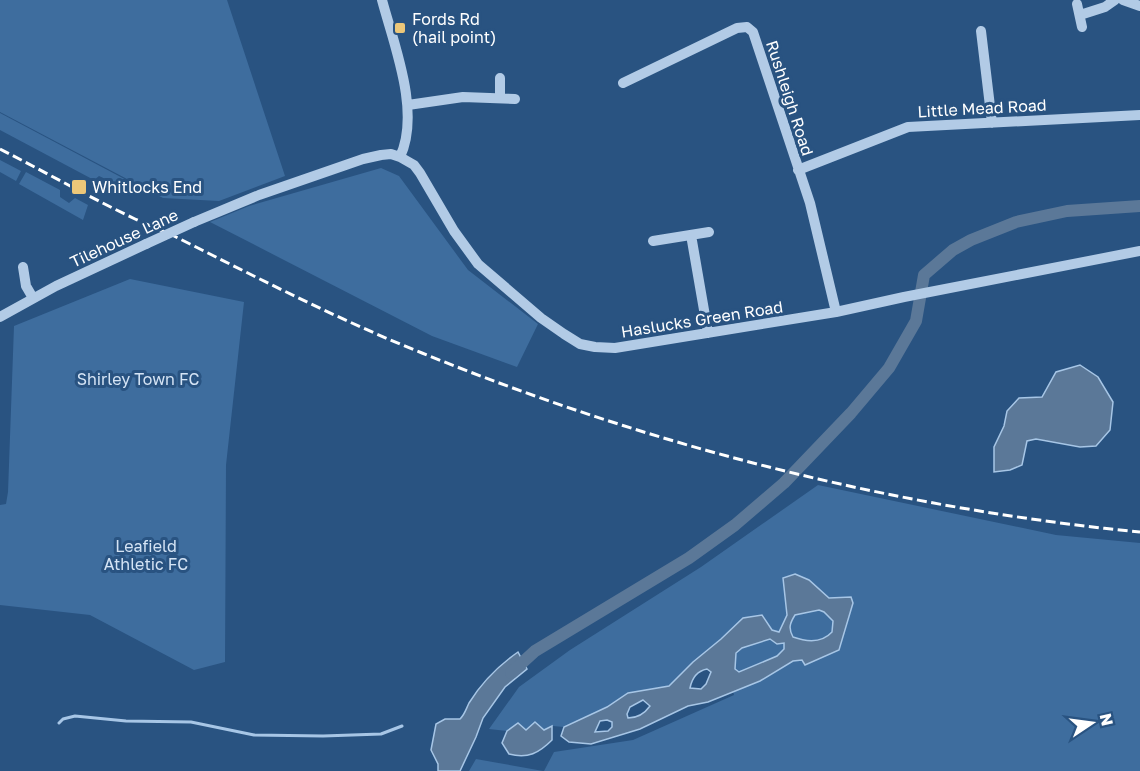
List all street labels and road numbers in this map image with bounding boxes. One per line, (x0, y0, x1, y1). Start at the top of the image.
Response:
street label: Rushleigh Road (762, 38, 818, 158)
street label: Little Mead Road (917, 95, 1047, 121)
street label: Tilehouse Lane (67, 204, 181, 272)
street label: Haslucks Green Road (620, 296, 784, 342)

